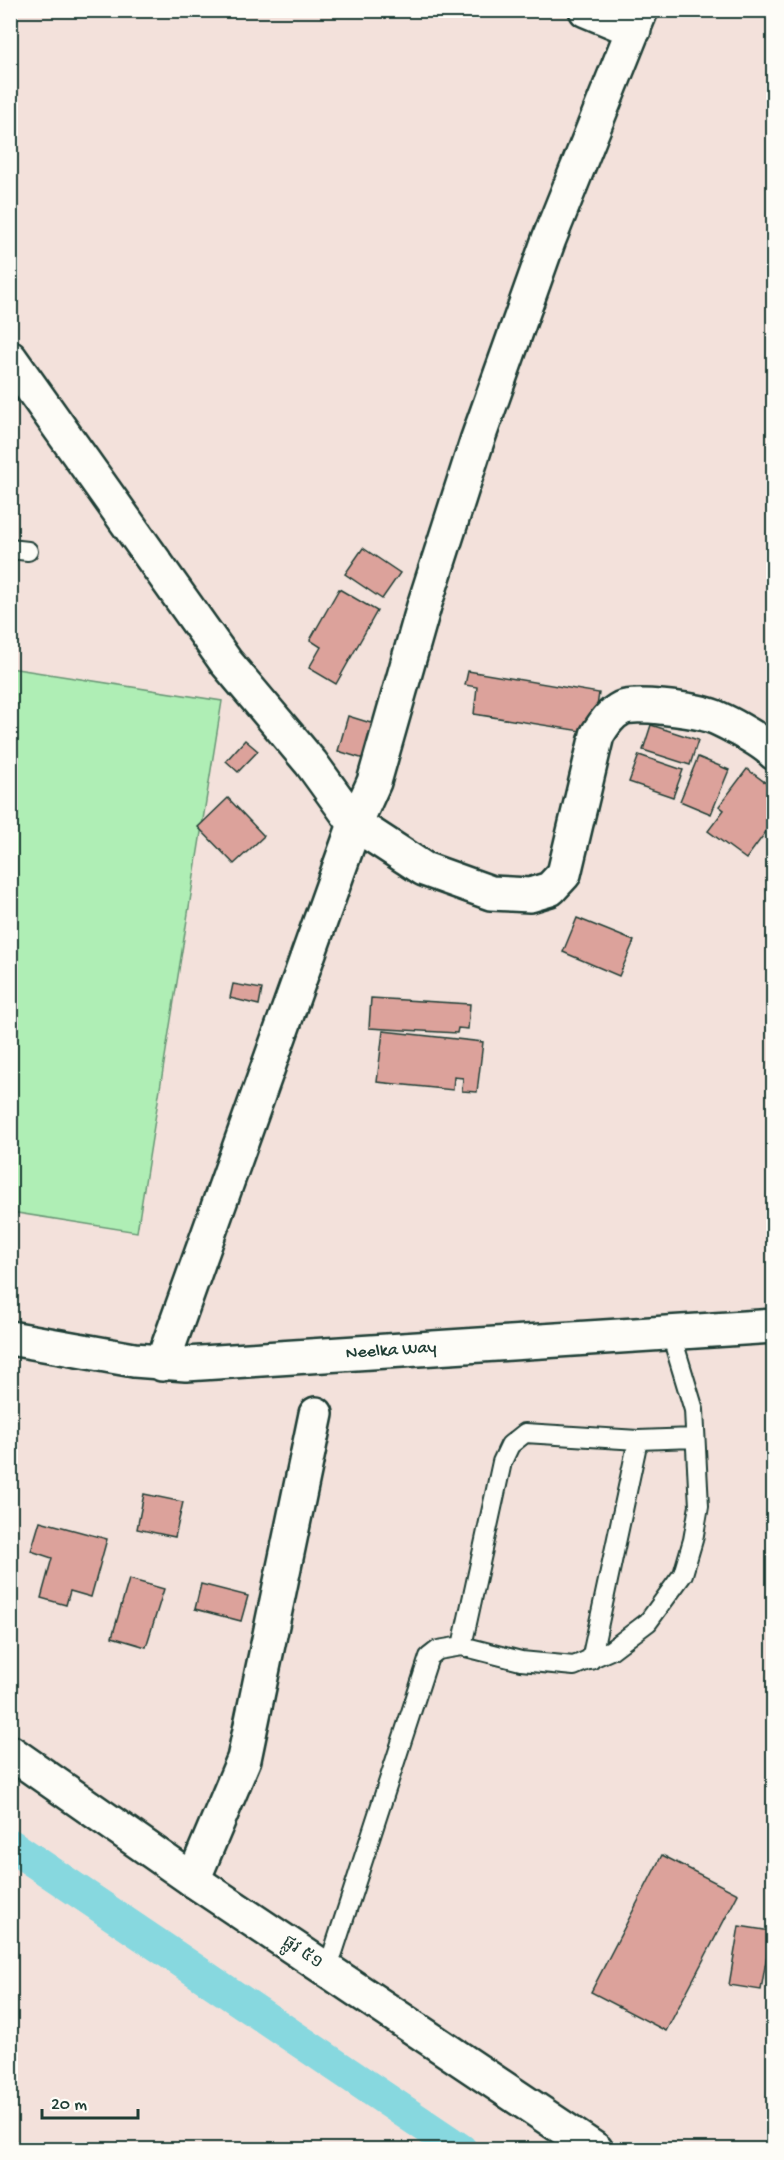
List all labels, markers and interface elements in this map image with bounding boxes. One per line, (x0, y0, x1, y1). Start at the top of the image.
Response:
street label: Neelka Way (345, 1337, 437, 1365)
street label: ផ្លូវ ៥១ (276, 1932, 326, 1977)
scale bar (42, 2082, 138, 2120)
text: 20 m (51, 2095, 87, 2116)

